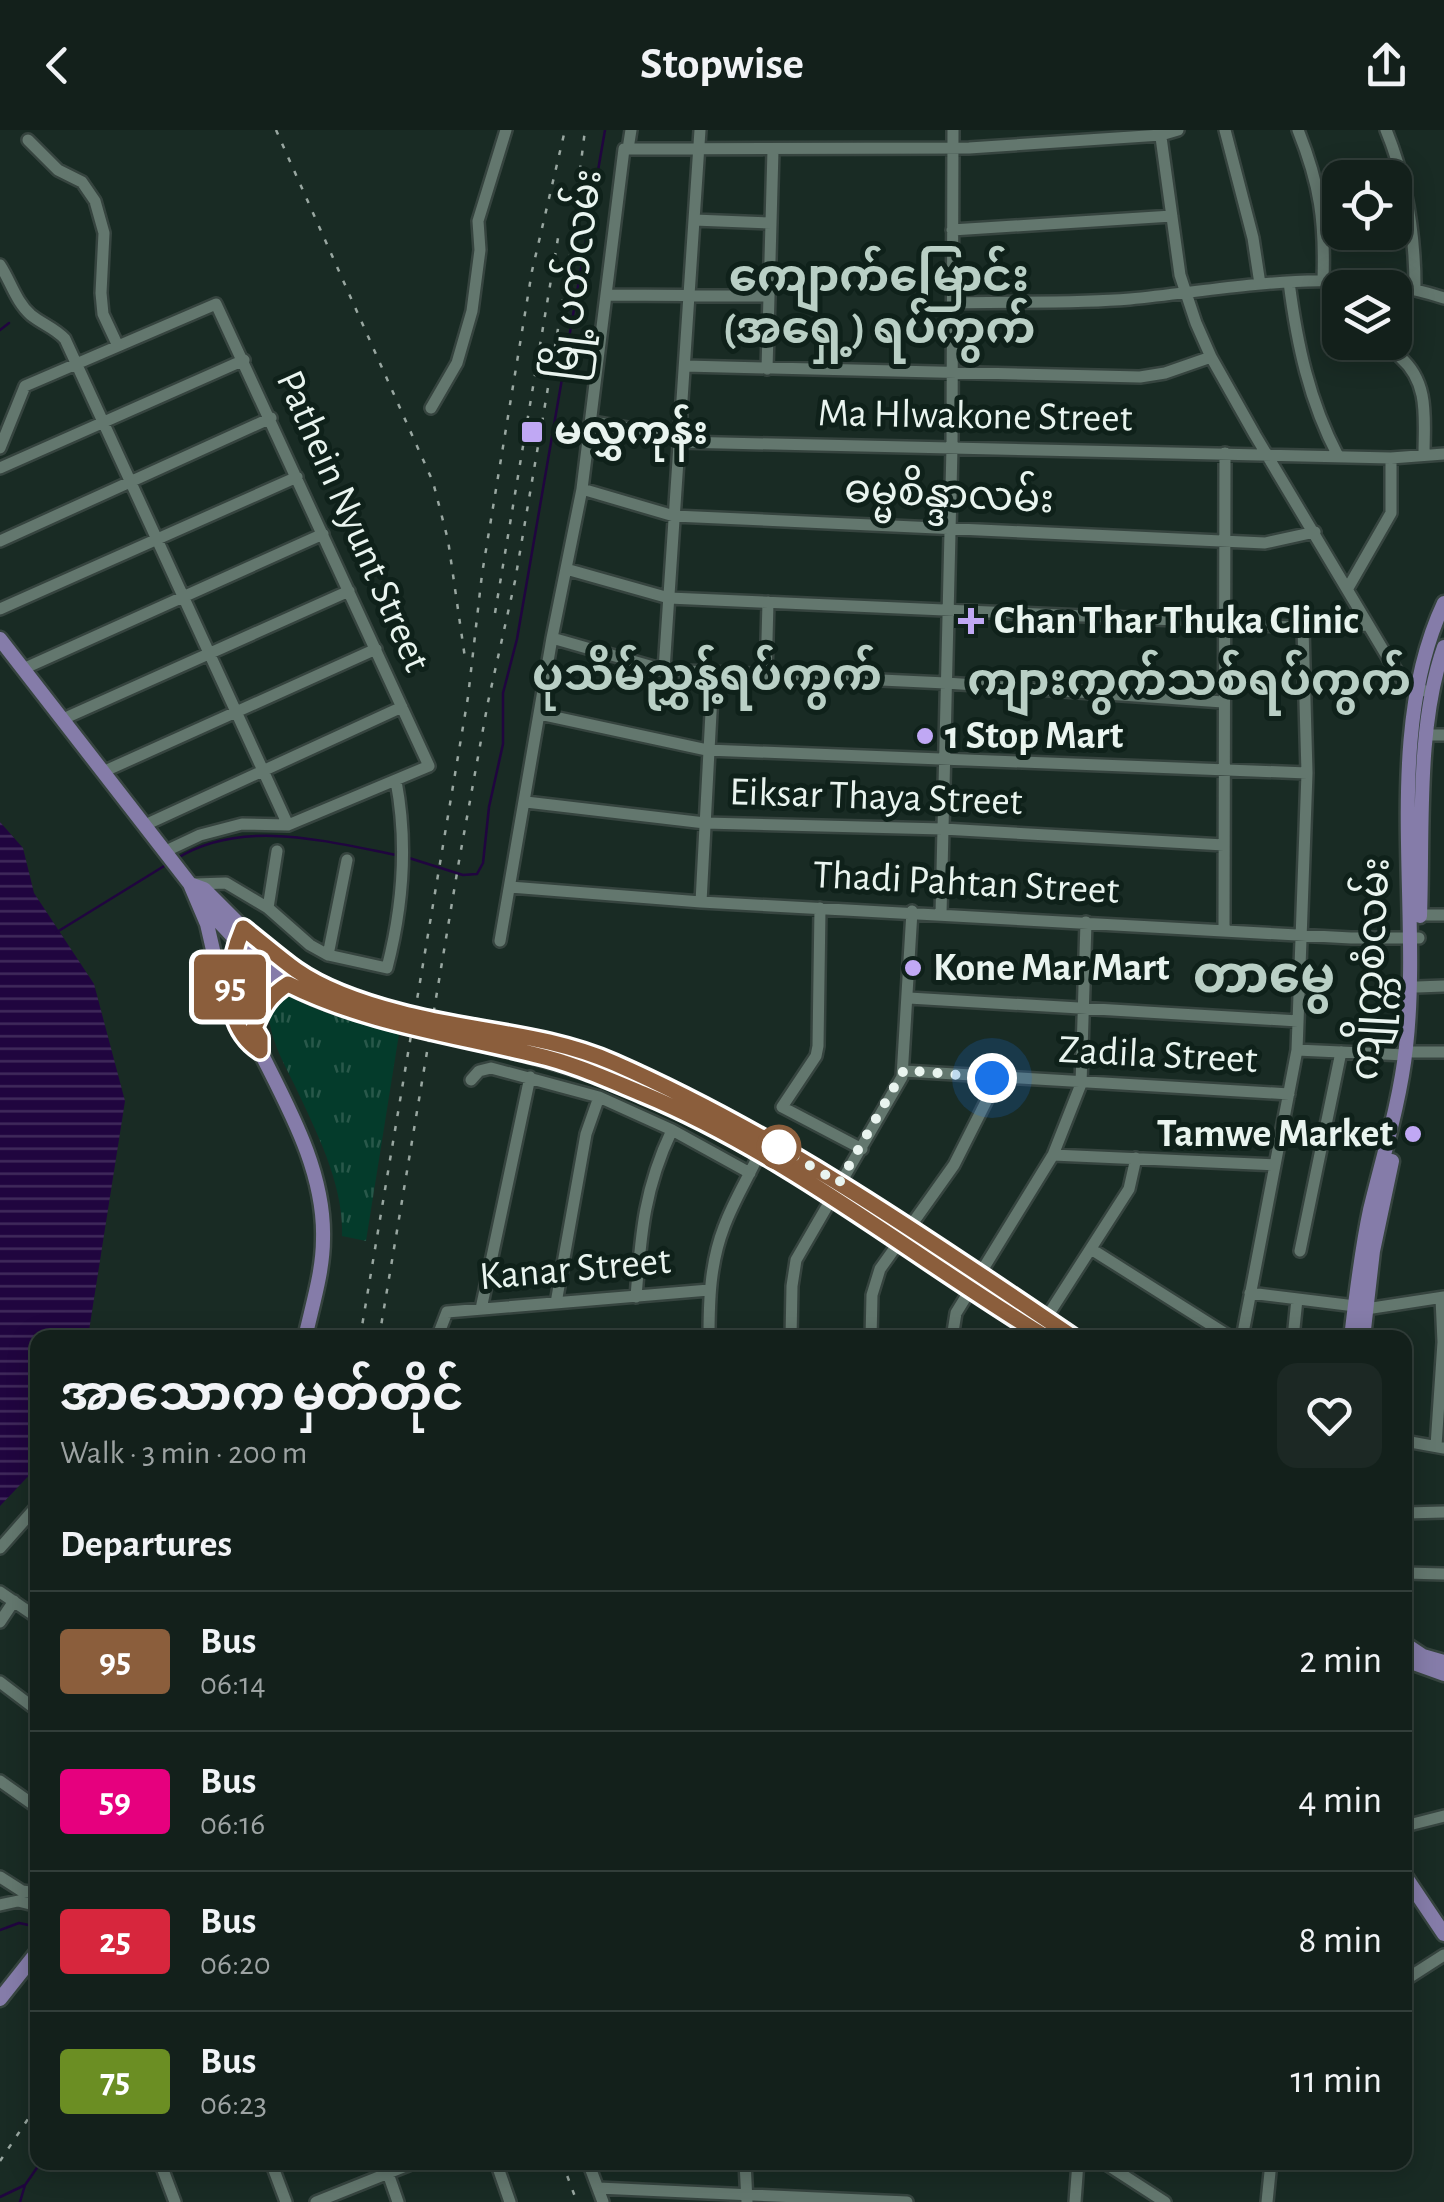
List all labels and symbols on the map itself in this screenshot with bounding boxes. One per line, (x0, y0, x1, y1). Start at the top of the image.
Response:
street label: မြို့ပတ်လမ်း (534, 166, 620, 384)
district label: ကျောက်မြောင်း (အရှေ့) ရပ်ကွက် (722, 245, 1036, 364)
street label: Pathein Nyunt Street (269, 365, 437, 678)
street label: Ma Hlwakone Street (817, 393, 1133, 439)
place label: မလွှကုန်း (554, 404, 708, 462)
marker: မလွှကုန်း (519, 419, 545, 445)
street label: ဓမ္မစိန္ဒာလမ်း (842, 461, 1056, 532)
place label: Chan Thar Thuka Clinic (994, 601, 1359, 641)
marker: Chan Thar Thuka Clinic (958, 608, 984, 634)
district label: ပုသိမ်ညွှန့်ရပ်ကွက် (532, 644, 882, 711)
district label: ကျားကွက်သစ်ရပ်ကွက် (967, 649, 1411, 717)
place label: 1 Stop Mart (945, 716, 1124, 756)
marker: 1 Stop Mart (914, 725, 936, 747)
street label: Eiksar Thaya Street (729, 772, 1023, 822)
street label: Thadi Pahtan Street (812, 855, 1120, 911)
street label: ကျိုက္ကစံလမ်း (1336, 856, 1408, 1082)
place label: Kone Mar Mart (933, 948, 1170, 988)
district label: တာမွေ (1193, 952, 1335, 1014)
line badge: 95 (185, 954, 275, 1020)
marker: Kone Mar Mart (902, 957, 924, 979)
street label: Zadila Street (1058, 1030, 1259, 1080)
your location (967, 1053, 1017, 1103)
place label: Tamwe Market (1157, 1114, 1393, 1154)
marker: Tamwe Market (1402, 1123, 1424, 1145)
unlabelled marker (758, 1126, 800, 1168)
street label: Kanar Street (478, 1241, 673, 1297)

